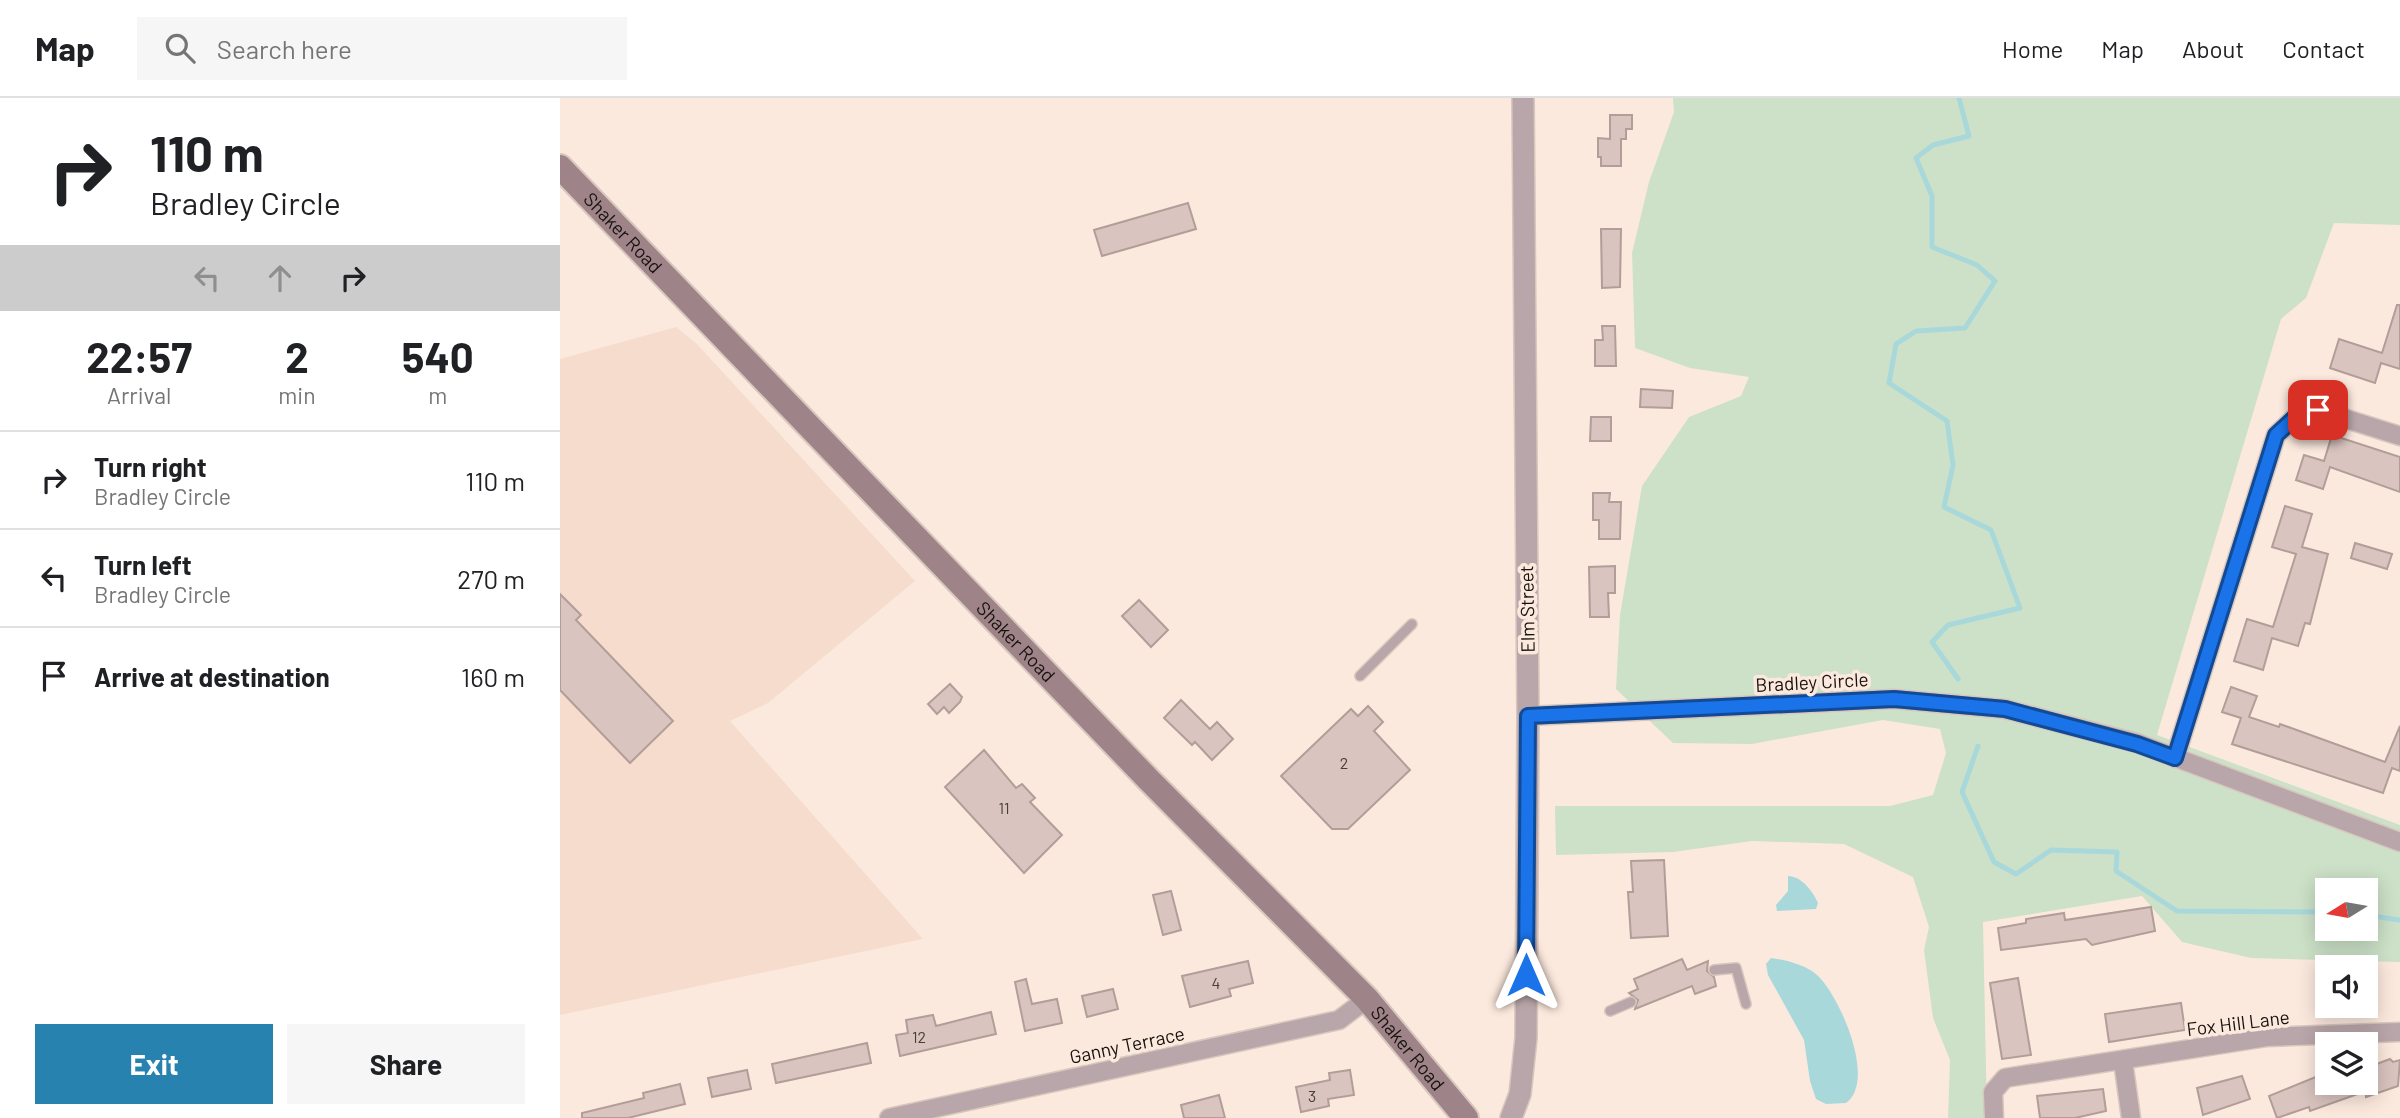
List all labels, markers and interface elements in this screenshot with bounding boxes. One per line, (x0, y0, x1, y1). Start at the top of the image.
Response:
search box (137, 17, 627, 80)
text: Map (35, 28, 95, 68)
icon: search (161, 29, 199, 67)
text: Search here (217, 33, 352, 64)
text: Home (2002, 34, 2063, 63)
text: Map (2101, 34, 2144, 63)
text: About (2182, 34, 2244, 63)
text: Contact (2282, 34, 2365, 63)
text: 110 m (150, 123, 264, 182)
icon: right (35, 126, 126, 217)
text: Bradley Circle (150, 183, 341, 221)
street label: Shaker Road (579, 187, 667, 277)
icon: left (188, 259, 226, 297)
icon: ahead (261, 259, 299, 297)
icon: right (334, 259, 372, 297)
text: 22:57 (86, 331, 192, 381)
text: 2 (285, 331, 309, 381)
text: 540 (402, 331, 474, 381)
pin (2288, 380, 2348, 440)
text: Arrival (107, 381, 171, 409)
text: min (278, 381, 316, 409)
text: m (428, 381, 447, 409)
icon: arrive (2299, 391, 2337, 429)
text: Turn right (94, 451, 207, 482)
icon: right (35, 461, 73, 499)
text: 110 m (465, 465, 525, 496)
text: Bradley Circle (94, 482, 231, 510)
text: Turn left (94, 549, 192, 580)
icon: left (35, 559, 73, 597)
text: 270 m (457, 563, 525, 594)
street label: Elm Street (1514, 565, 1539, 653)
text: Bradley Circle (94, 580, 231, 608)
street label: Shaker Road (972, 596, 1060, 686)
icon: arrive (35, 657, 73, 695)
text: Arrive at destination (94, 661, 330, 692)
text: 160 m (461, 661, 525, 692)
street label: Bradley Circle (1755, 667, 1869, 696)
house number: 2 (1340, 753, 1348, 772)
house number: 11 (998, 798, 1010, 817)
north arrow (2315, 878, 2378, 942)
map controls (2315, 878, 2378, 1095)
position arrow (1489, 938, 1563, 1012)
button: sound (2315, 955, 2378, 1018)
house number: 4 (1212, 973, 1220, 992)
street label: Shaker Road (1366, 1001, 1450, 1095)
street label: Fox Hill Lane (2185, 1005, 2291, 1040)
street label: Ganny Terrace (1067, 1021, 1187, 1068)
button: Exit (35, 1024, 273, 1104)
button: Share (287, 1024, 525, 1104)
house number: 12 (912, 1027, 926, 1046)
button: layers (2315, 1032, 2378, 1095)
house number: 3 (1308, 1086, 1316, 1105)

